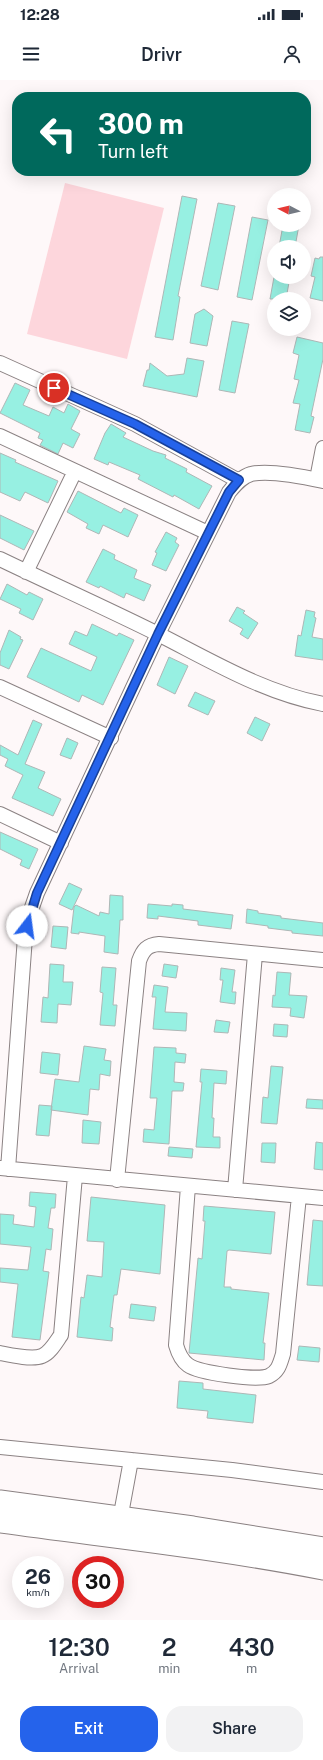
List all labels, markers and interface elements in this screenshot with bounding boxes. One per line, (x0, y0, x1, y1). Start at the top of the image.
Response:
text: 12:28 (20, 6, 60, 23)
icon: menu (20, 43, 42, 65)
icon: person (281, 43, 303, 65)
text: Drivr (141, 44, 182, 65)
text: 300 m (98, 107, 184, 140)
icon: left (32, 108, 84, 160)
text: Turn left (98, 141, 168, 162)
north arrow (267, 188, 311, 232)
map controls (267, 188, 311, 336)
button: sound (267, 240, 311, 284)
button: layers (267, 292, 311, 336)
pin (37, 371, 71, 405)
icon: arrive (43, 377, 65, 399)
position arrow (6, 905, 48, 947)
speed limit sign: 30 (72, 1556, 124, 1608)
text: 26 (25, 1565, 51, 1589)
text: km/h (26, 1586, 50, 1598)
text: 12:30 (48, 1633, 110, 1661)
text: 2 (162, 1633, 177, 1661)
text: 430 (229, 1633, 275, 1661)
text: Arrival (59, 1661, 99, 1676)
text: min (158, 1661, 180, 1676)
text: m (246, 1661, 257, 1676)
button: Exit (20, 1706, 158, 1752)
button: Share (166, 1706, 303, 1752)

